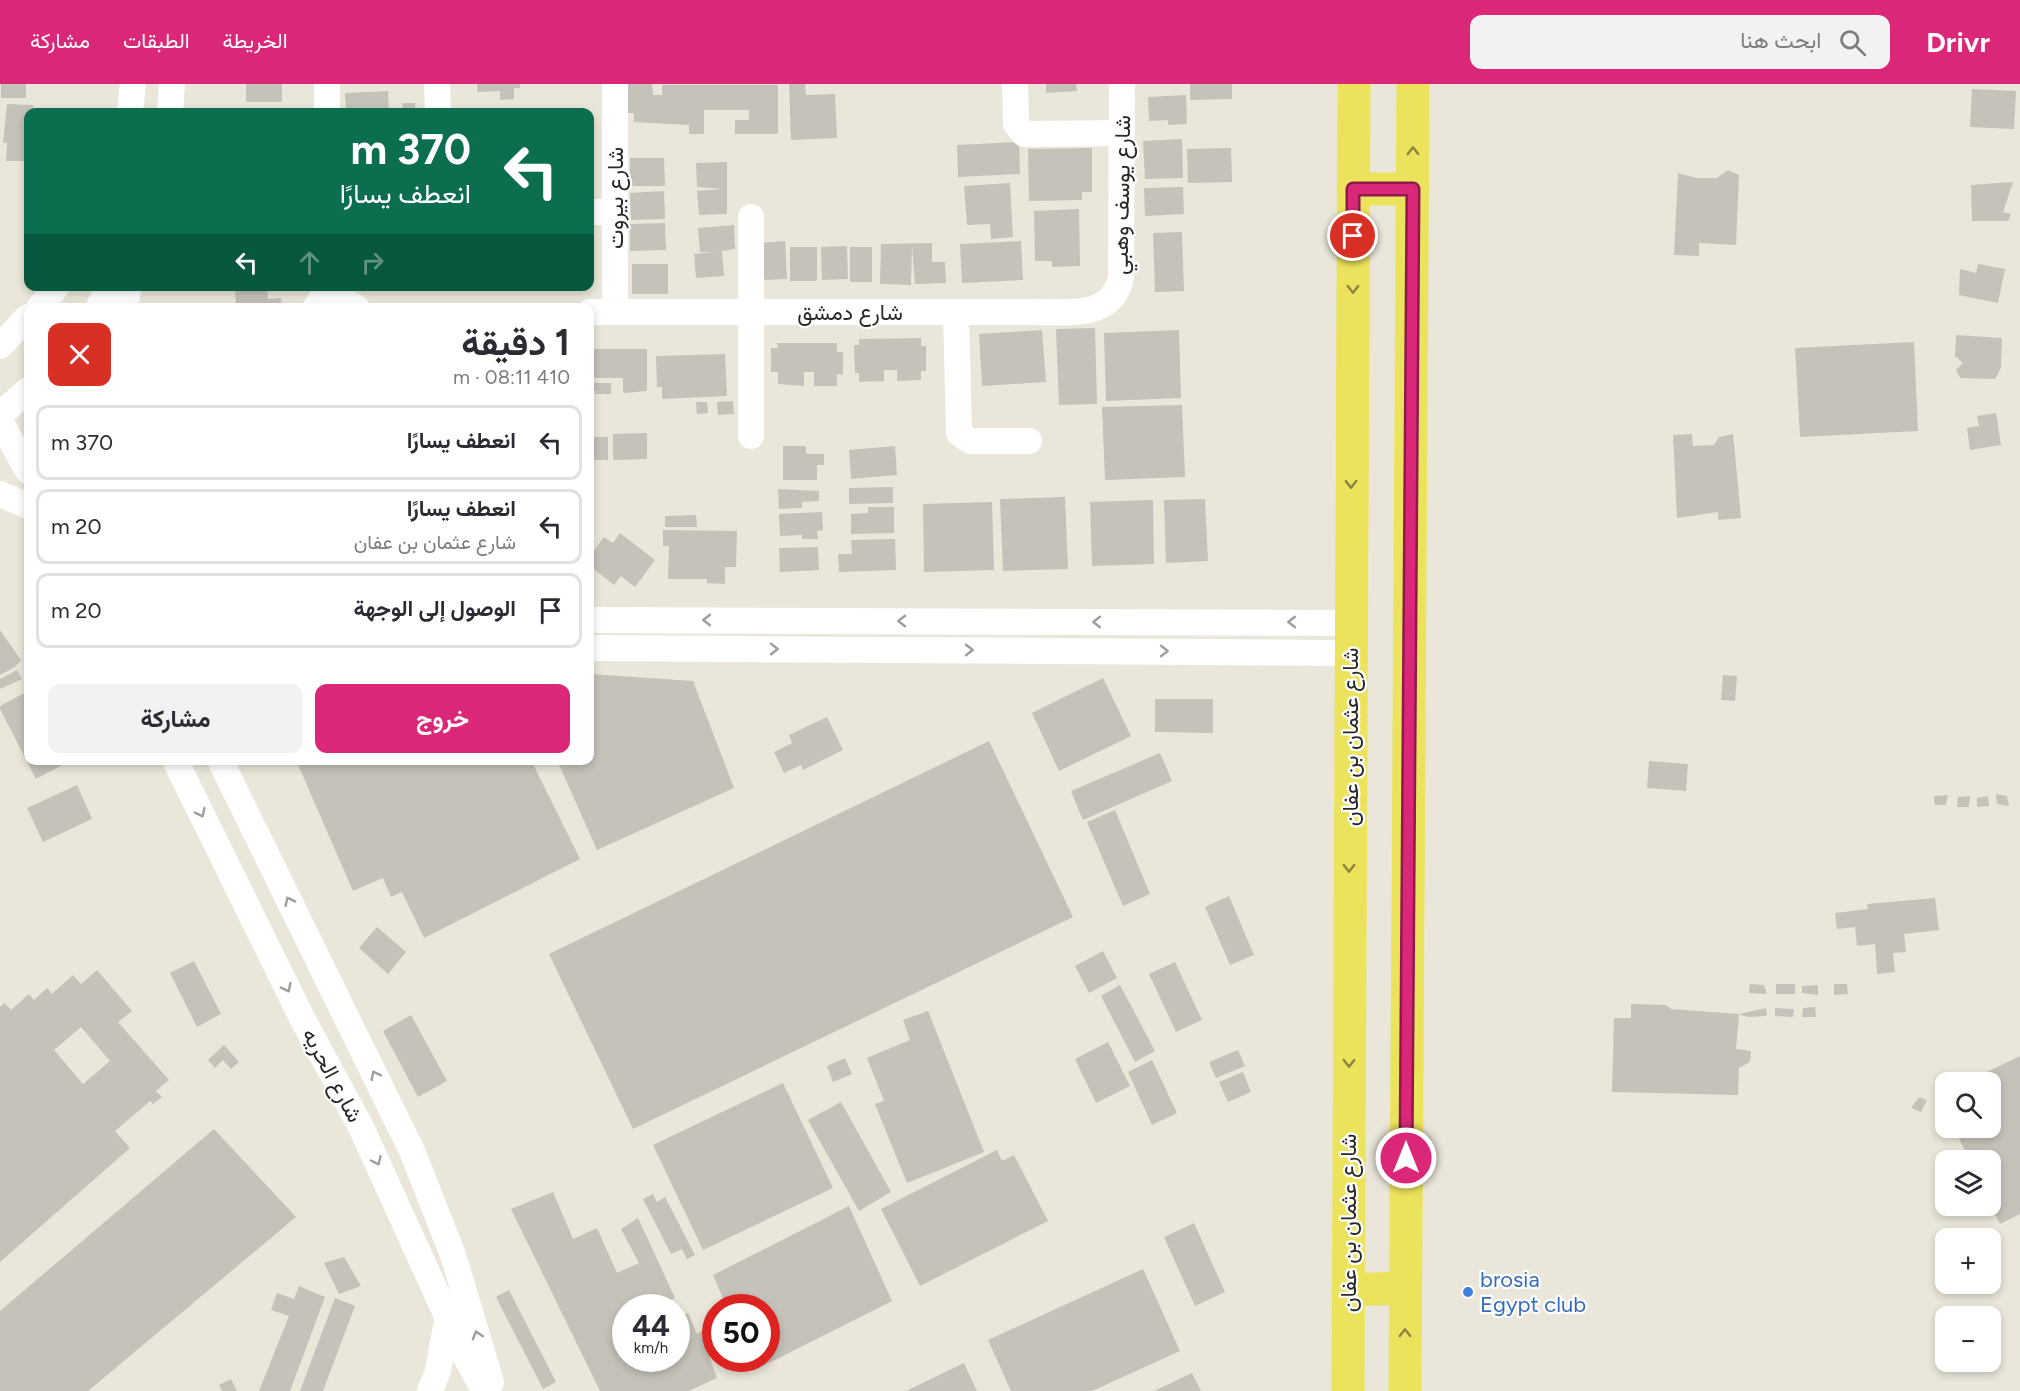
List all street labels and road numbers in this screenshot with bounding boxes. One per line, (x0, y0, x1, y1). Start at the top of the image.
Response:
street label: شارع يوسف وهبي (1107, 115, 1141, 275)
street label: شارع بيروت (602, 147, 630, 249)
street label: شارع دمشق (797, 299, 903, 327)
street label: شارع عثمان بن عفان (1337, 648, 1365, 826)
street label: شارع الحريه (296, 1023, 369, 1127)
street label: شارع عثمان بن عفان (1335, 1134, 1363, 1312)

